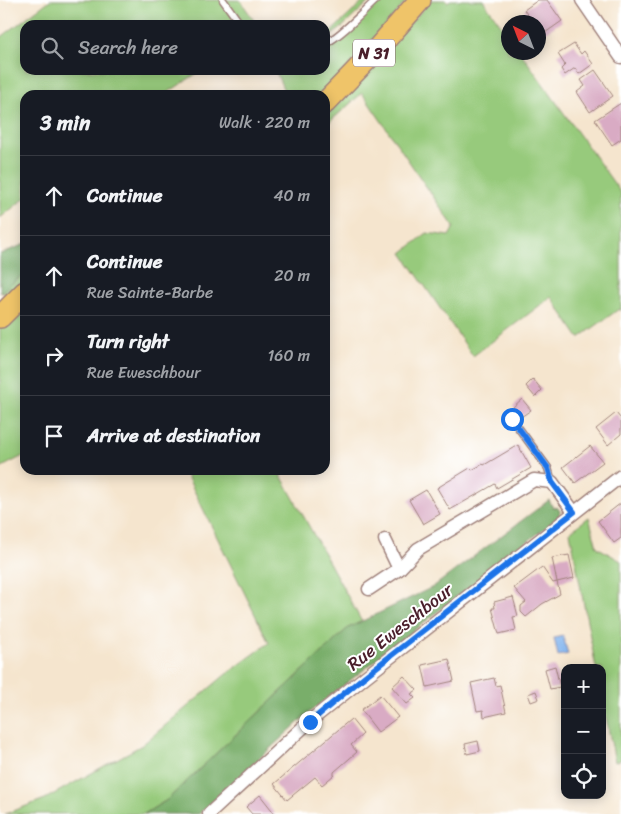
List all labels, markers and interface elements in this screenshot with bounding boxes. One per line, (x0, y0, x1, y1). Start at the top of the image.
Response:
north arrow (501, 15, 546, 60)
search box (20, 20, 330, 75)
text: Search here (78, 31, 178, 64)
icon: search (38, 34, 66, 62)
road number: N 31 (353, 40, 395, 66)
text: 3 min (40, 104, 90, 142)
text: Walk · 220 m (219, 108, 310, 137)
text: Continue (87, 179, 163, 212)
text: 40 m (273, 181, 310, 210)
icon: ahead (40, 182, 68, 210)
text: Continue (87, 245, 163, 278)
text: 20 m (274, 261, 310, 290)
icon: ahead (40, 262, 68, 290)
text: Rue Sainte-Barbe (87, 278, 213, 307)
text: Turn right (87, 325, 169, 358)
text: 160 m (267, 341, 310, 370)
icon: right (40, 342, 68, 370)
text: Rue Eweschbour (87, 358, 201, 387)
route start (501, 408, 524, 431)
text: Arrive at destination (87, 419, 260, 452)
icon: arrive (40, 422, 68, 450)
street label: Rue Eweschbour (340, 574, 462, 679)
map controls (561, 664, 606, 799)
button: + (561, 664, 606, 709)
button: − (561, 709, 606, 754)
route end (299, 711, 322, 734)
button: locate (561, 754, 606, 799)

